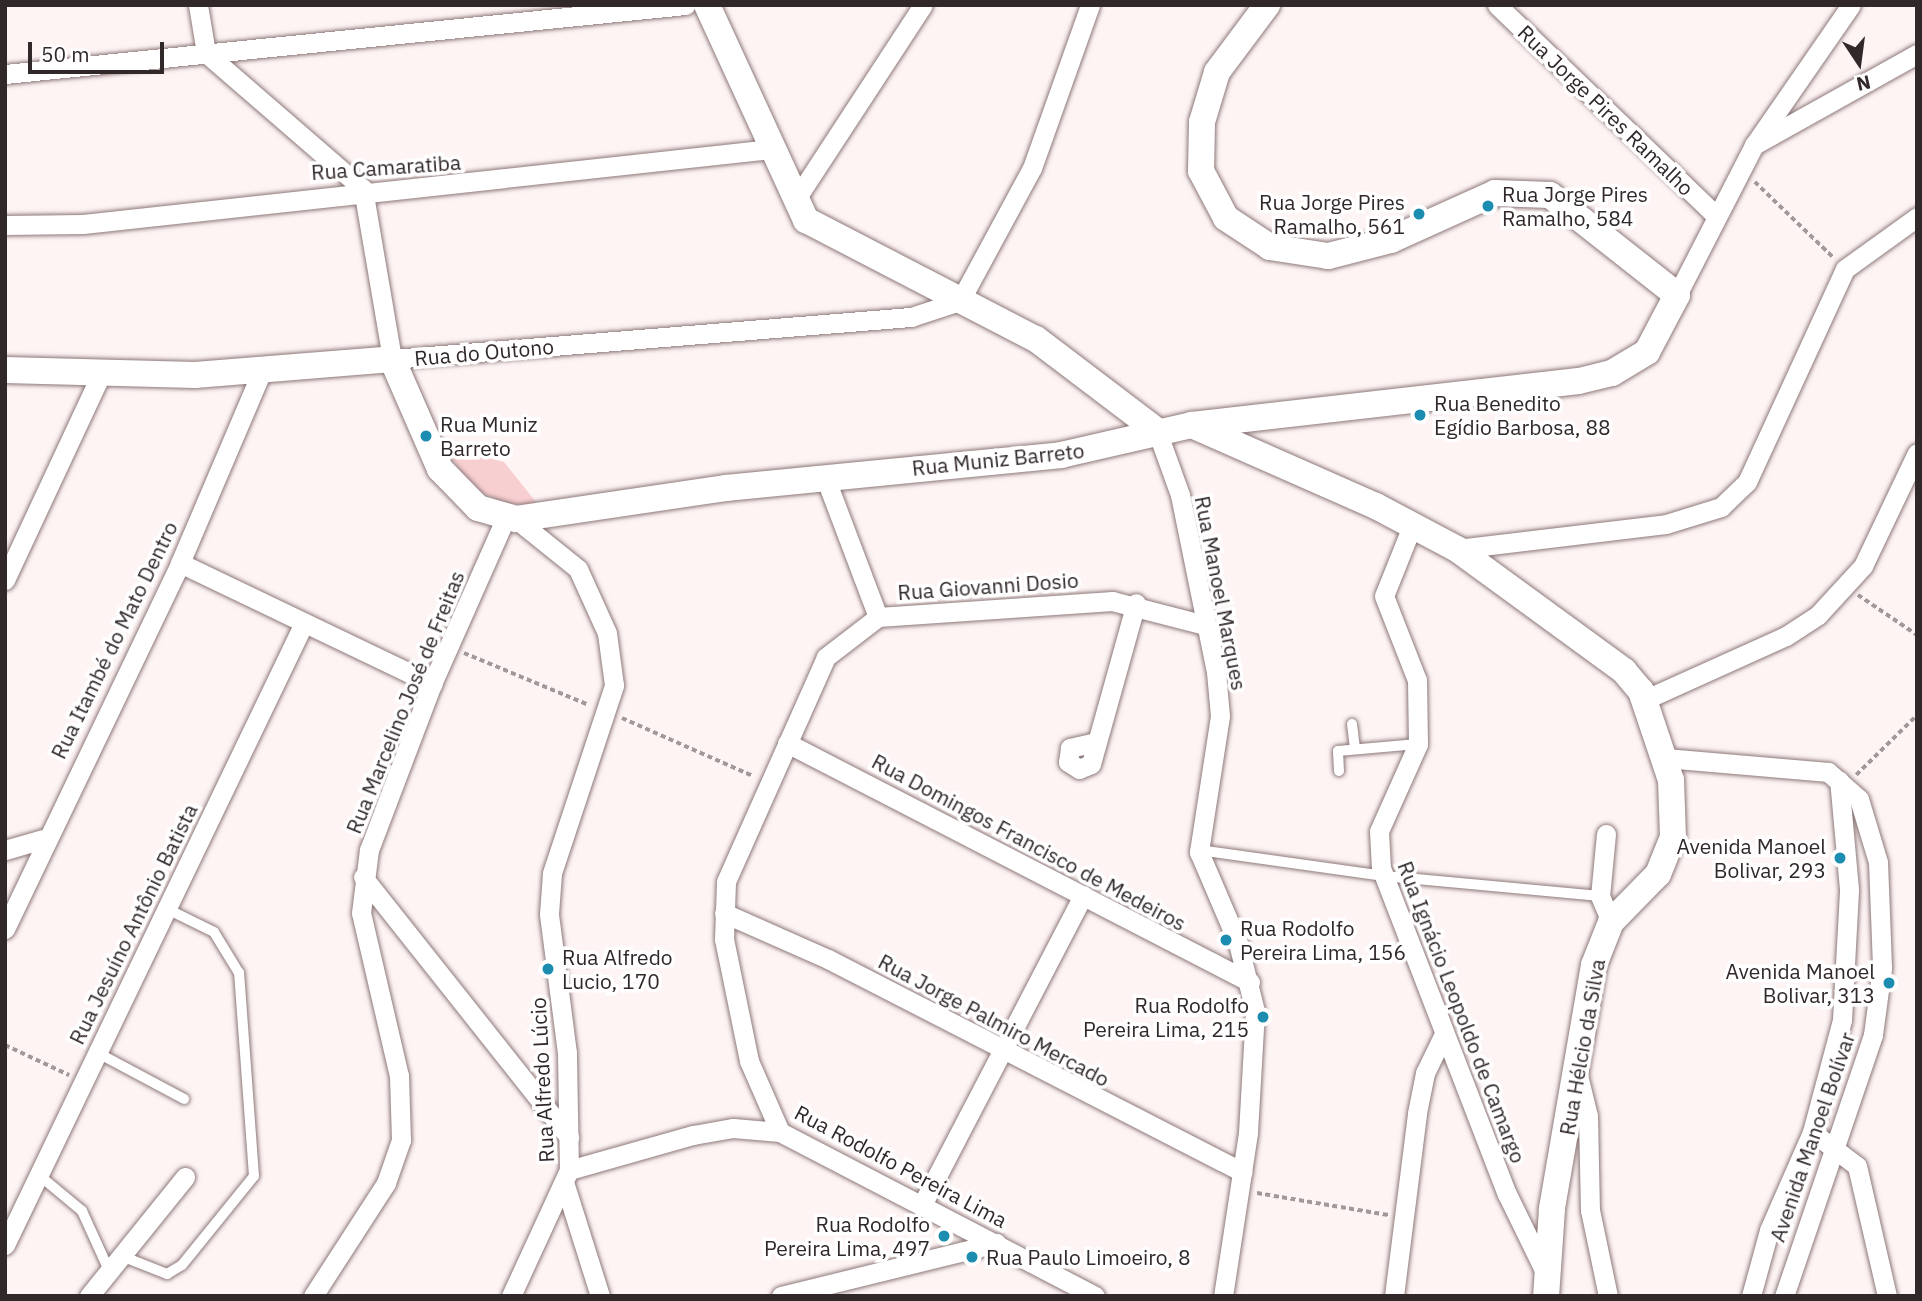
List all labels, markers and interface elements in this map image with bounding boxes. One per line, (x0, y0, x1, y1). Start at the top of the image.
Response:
street label: Rua Jorge Pires Ramalho (1513, 20, 1699, 200)
scale bar (32, 28, 168, 72)
north arrow (1824, 28, 1894, 98)
text: 50 m (41, 40, 90, 68)
text: N (1854, 70, 1873, 97)
street label: Rua Camaratiba (310, 149, 462, 185)
place label: Rua Jorge Pires Ramalho, 584 (1502, 181, 1648, 231)
place label: Rua Jorge Pires Ramalho, 561 (1259, 189, 1405, 239)
marker: Rua Jorge Pires Ramalho, 584 (1480, 198, 1496, 214)
marker: Rua Jorge Pires Ramalho, 561 (1411, 206, 1427, 222)
street label: Rua do Outono (413, 333, 555, 371)
place label: Rua Benedito Egídio Barbosa, 88 (1434, 390, 1611, 440)
marker: Rua Benedito Egídio Barbosa, 88 (1412, 407, 1428, 423)
place label: Rua Muniz Barreto (440, 411, 537, 461)
marker: Rua Muniz Barreto (418, 428, 434, 444)
street label: Rua Muniz Barreto (911, 437, 1085, 481)
street label: Rua Manoel Marques (1190, 494, 1252, 692)
street label: Rua Itambé do Mato Dentro (45, 517, 183, 763)
street label: Rua Marcelino José de Freitas (341, 567, 469, 837)
street label: Rua Giovanni Dosio (897, 567, 1079, 605)
street label: Rua Domingos Francisco de Medeiros (868, 748, 1190, 936)
street label: Rua Jesuíno Antônio Batista (64, 800, 202, 1048)
place label: Avenida Manoel Bolivar, 293 (1677, 833, 1826, 883)
marker: Avenida Manoel Bolivar, 293 (1832, 850, 1848, 866)
street label: Rua Ignácio Leopoldo de Camargo (1393, 858, 1531, 1166)
place label: Rua Rodolfo Pereira Lima, 156 (1240, 915, 1406, 965)
marker: Rua Rodolfo Pereira Lima, 156 (1218, 932, 1234, 948)
place label: Rua Alfredo Lucio, 170 (562, 944, 673, 994)
street label: Rua Jorge Palmiro Mercado (874, 948, 1114, 1092)
street label: Rua Hélcio da Silva (1554, 957, 1610, 1137)
place label: Avenida Manoel Bolivar, 313 (1726, 958, 1875, 1008)
marker: Rua Alfredo Lucio, 170 (540, 961, 556, 977)
marker: Avenida Manoel Bolivar, 313 (1881, 975, 1897, 991)
place label: Rua Rodolfo Pereira Lima, 215 (1083, 992, 1249, 1042)
street label: Rua Alfredo Lúcio (525, 997, 559, 1163)
marker: Rua Rodolfo Pereira Lima, 215 (1255, 1009, 1271, 1025)
street label: Avenida Manoel Bolívar (1764, 1029, 1860, 1245)
street label: Rua Rodolfo Pereira Lima (791, 1099, 1011, 1233)
place label: Rua Rodolfo Pereira Lima, 497 (764, 1211, 930, 1261)
marker: Rua Rodolfo Pereira Lima, 497 (936, 1228, 952, 1244)
place label: Rua Paulo Limoeiro, 8 (986, 1244, 1190, 1270)
marker: Rua Paulo Limoeiro, 8 (964, 1249, 980, 1265)

